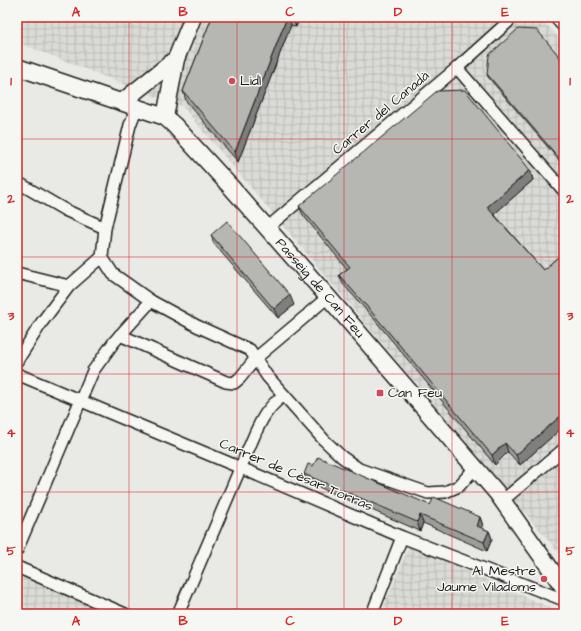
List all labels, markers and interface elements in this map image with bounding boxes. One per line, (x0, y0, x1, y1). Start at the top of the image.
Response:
text: A (72, 3, 81, 21)
text: B (178, 3, 188, 21)
text: C (285, 3, 295, 21)
text: D (394, 3, 403, 21)
text: E (501, 3, 509, 21)
street label: Carrer del Canadà (328, 66, 434, 160)
place label: Lidl (240, 71, 261, 91)
text: 1 (10, 72, 12, 90)
text: 1 (569, 72, 571, 90)
marker: Lidl (227, 76, 237, 86)
text: 2 (6, 190, 15, 208)
text: 2 (565, 190, 574, 208)
street label: Passeig de Can Feu (270, 234, 369, 342)
text: 3 (7, 307, 15, 325)
text: 3 (566, 307, 574, 325)
place label: Can Feu (388, 383, 442, 403)
marker: Can Feu (375, 388, 385, 398)
text: 4 (7, 424, 16, 442)
text: 4 (566, 424, 575, 442)
street label: Carrer de Cèsar Torras (216, 434, 376, 516)
text: 5 (6, 542, 16, 560)
text: 5 (565, 542, 575, 560)
place label: Al Mestre Jaume Viladoms (437, 561, 536, 597)
marker: Al Mestre Jaume Viladoms (539, 574, 549, 584)
text: A (72, 612, 81, 630)
text: B (178, 612, 188, 630)
text: C (285, 612, 295, 630)
text: D (394, 612, 403, 630)
text: E (501, 612, 509, 630)

